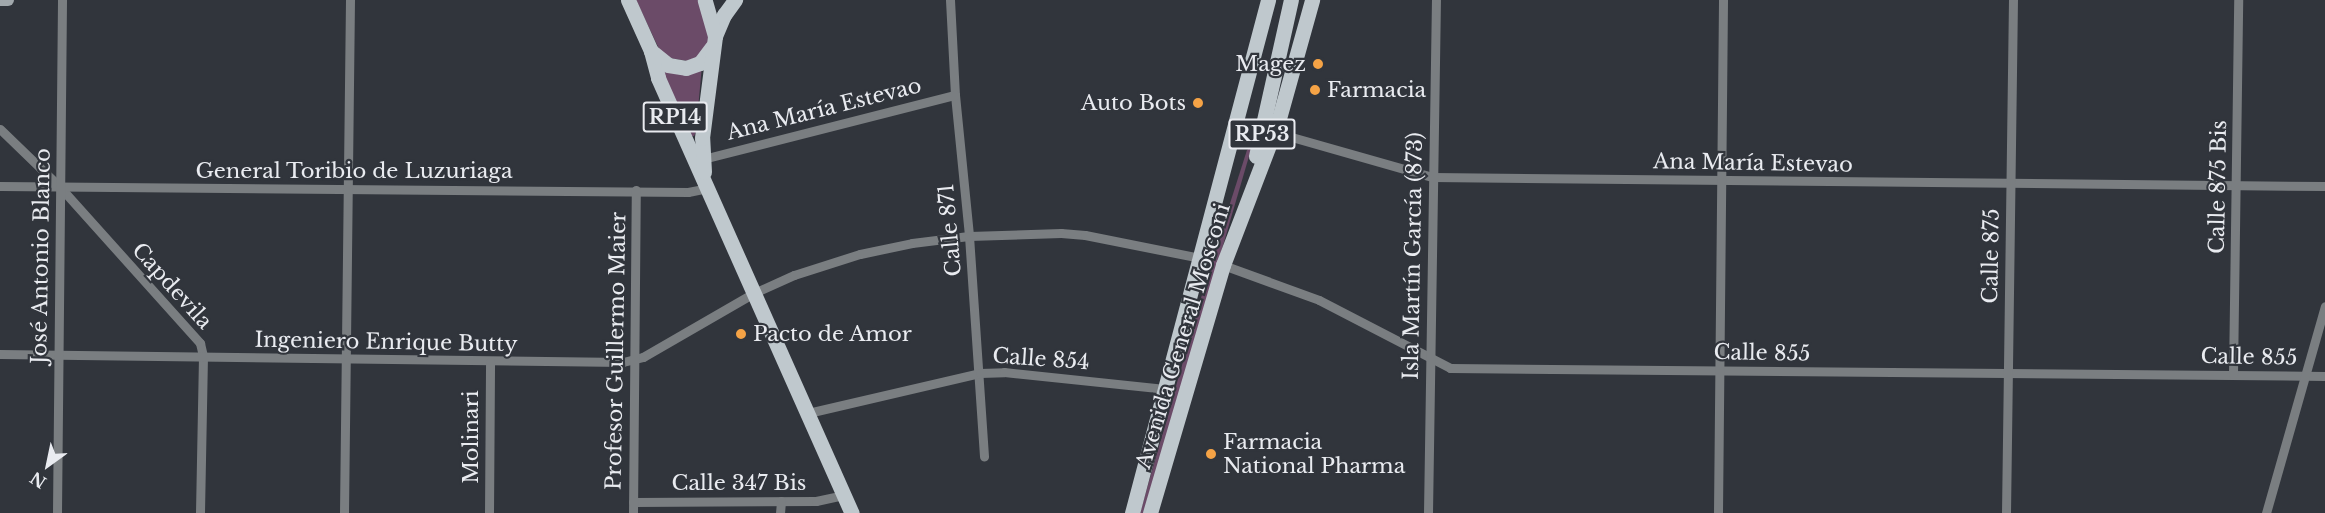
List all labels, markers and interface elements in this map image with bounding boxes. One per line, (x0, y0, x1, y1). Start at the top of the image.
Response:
place label: Magez (1235, 51, 1306, 77)
marker: Magez (1311, 57, 1325, 71)
street label: Ana María Estevao (724, 73, 924, 145)
place label: Farmacia (1327, 77, 1426, 103)
marker: Farmacia (1308, 83, 1322, 97)
place label: Auto Bots (1081, 90, 1186, 116)
marker: Auto Bots (1191, 96, 1205, 110)
road number: RP14 (642, 100, 708, 134)
road number: RP53 (1228, 117, 1296, 151)
street label: Calle 875 Bis (2204, 120, 2232, 254)
street label: Isla Martín García (873) (1398, 132, 1428, 380)
street label: José Antonio Blanco (27, 147, 55, 365)
street label: Ana María Estevao (1653, 149, 1853, 177)
street label: General Toribio de Luzuriaga (195, 158, 513, 184)
street label: Calle 871 (933, 183, 967, 277)
street label: Avenida General Mosconi (1131, 200, 1235, 472)
street label: Calle 875 (1978, 208, 2004, 304)
street label: Profesor Guillermo Maier (601, 211, 631, 491)
street label: Capdevila (127, 238, 217, 334)
place label: Pacto de Amor (753, 321, 912, 347)
street label: Ingeniero Enrique Butty (254, 327, 518, 357)
marker: Pacto de Amor (734, 327, 748, 341)
street label: Calle 855 (1713, 340, 1811, 366)
street label: Calle 854 (992, 343, 1090, 375)
street label: Calle 855 (2200, 344, 2298, 370)
street label: Molinari (458, 390, 484, 484)
place label: Farmacia National Pharma (1223, 429, 1405, 479)
north arrow (18, 435, 78, 495)
marker: Farmacia National Pharma (1204, 447, 1218, 461)
text: N (26, 468, 50, 493)
street label: Calle 347 Bis (672, 470, 806, 496)

